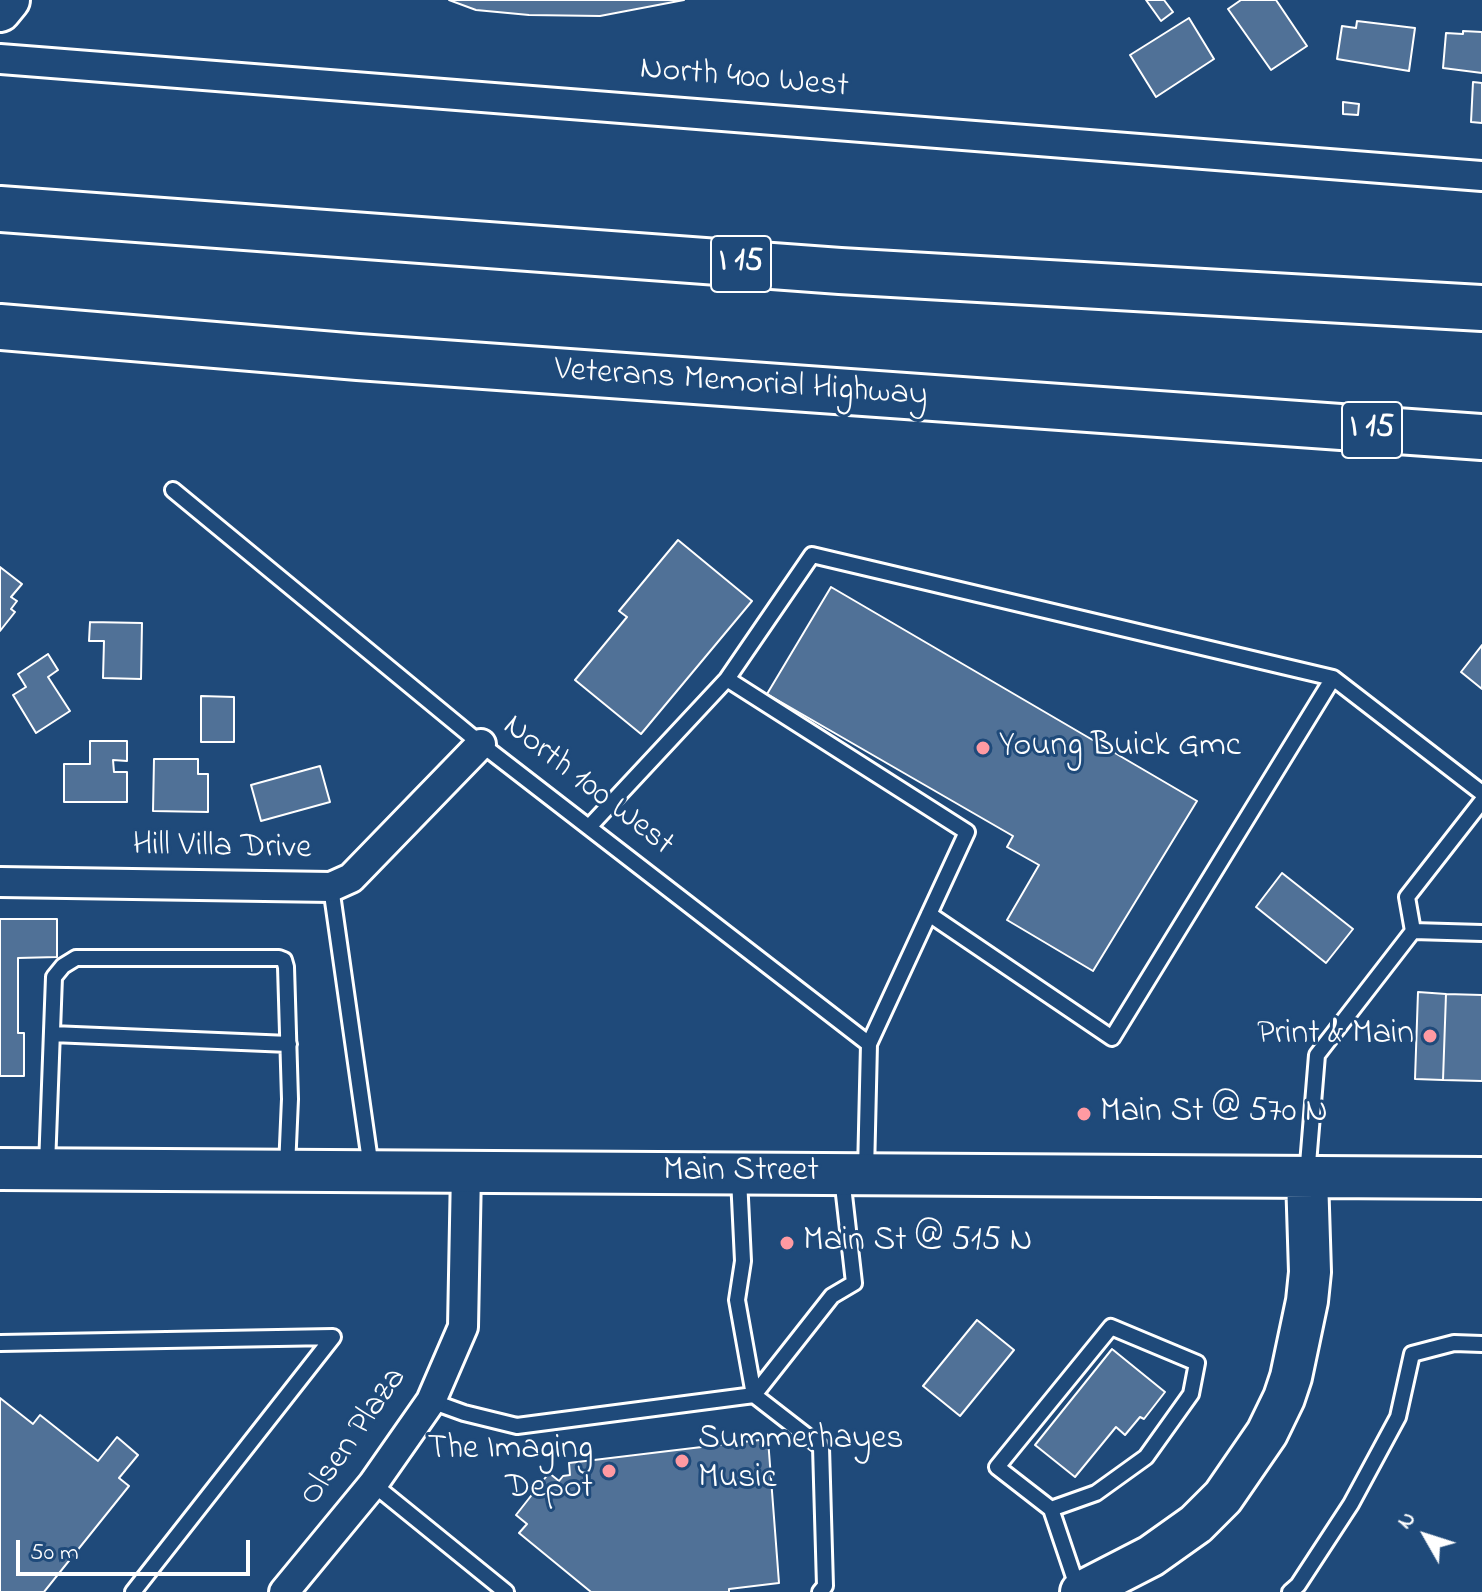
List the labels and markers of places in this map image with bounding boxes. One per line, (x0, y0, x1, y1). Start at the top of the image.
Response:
place label: Young Buick Gmc (999, 728, 1241, 768)
marker: Young Buick Gmc (974, 739, 992, 757)
place label: Print & Main (1257, 1016, 1414, 1056)
marker: Print & Main (1421, 1027, 1439, 1045)
place label: Main St @ 570 N (1100, 1094, 1328, 1134)
marker: Main St @ 570 N (1075, 1105, 1093, 1123)
place label: Main St @ 515 N (803, 1223, 1032, 1263)
marker: Main St @ 515 N (778, 1234, 796, 1252)
place label: Summerhayes Music (698, 1421, 904, 1500)
place label: The Imaging Depot (427, 1431, 593, 1510)
marker: Summerhayes Music (673, 1452, 691, 1470)
marker: The Imaging Depot (600, 1462, 618, 1480)

